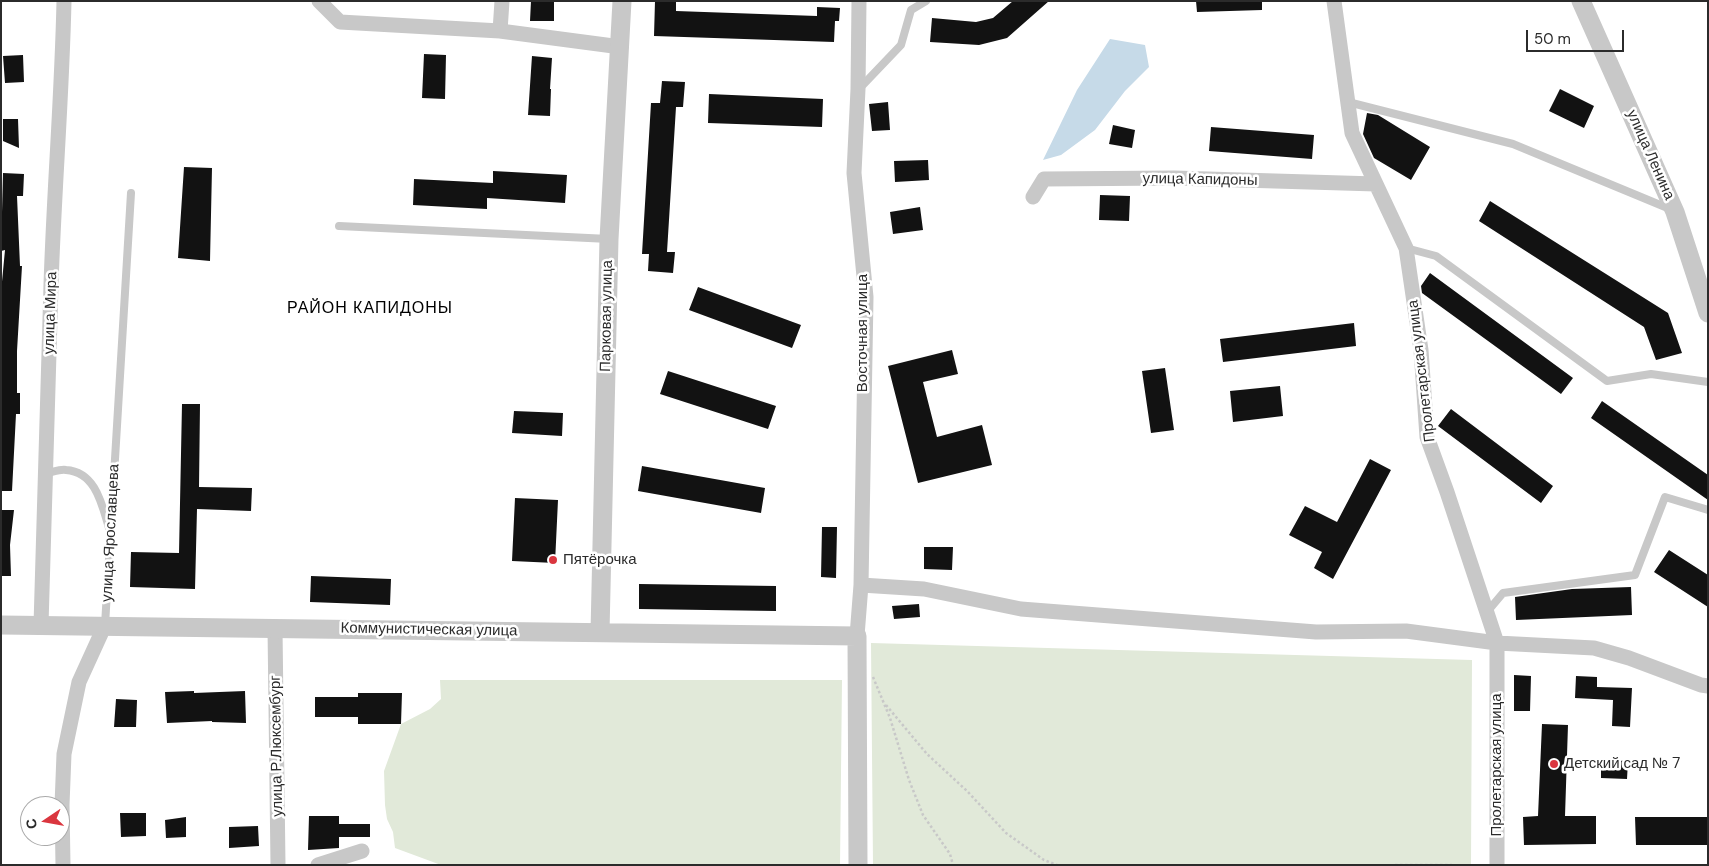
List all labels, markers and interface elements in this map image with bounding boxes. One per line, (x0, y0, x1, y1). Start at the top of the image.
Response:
scale bar (1529, 20, 1626, 52)
text: 50 m (1534, 29, 1571, 49)
street label: улица Ленина (1622, 107, 1678, 203)
street label: улица Капидоны (1142, 170, 1258, 190)
street label: Парковая улица (597, 260, 617, 372)
street label: улица Мира (41, 271, 61, 355)
street label: Восточная улица (854, 274, 872, 392)
district label: РАЙОН КАПИДОНЫ (285, 299, 455, 319)
street label: Пролетарская улица (1404, 299, 1440, 443)
street label: улица Ярославцева (98, 464, 124, 602)
place label: Пятёрочка (563, 551, 637, 569)
marker: Пятёрочка (547, 554, 559, 566)
street label: Коммунистическая улица (340, 619, 518, 641)
street label: улица Р.Люксембург (267, 675, 287, 817)
street label: Пролетарская улица (1488, 693, 1506, 837)
place label: Детский сад № 7 (1564, 755, 1680, 773)
marker: Детский сад № 7 (1548, 758, 1560, 770)
north arrow (20, 796, 70, 846)
text: С (21, 817, 41, 831)

